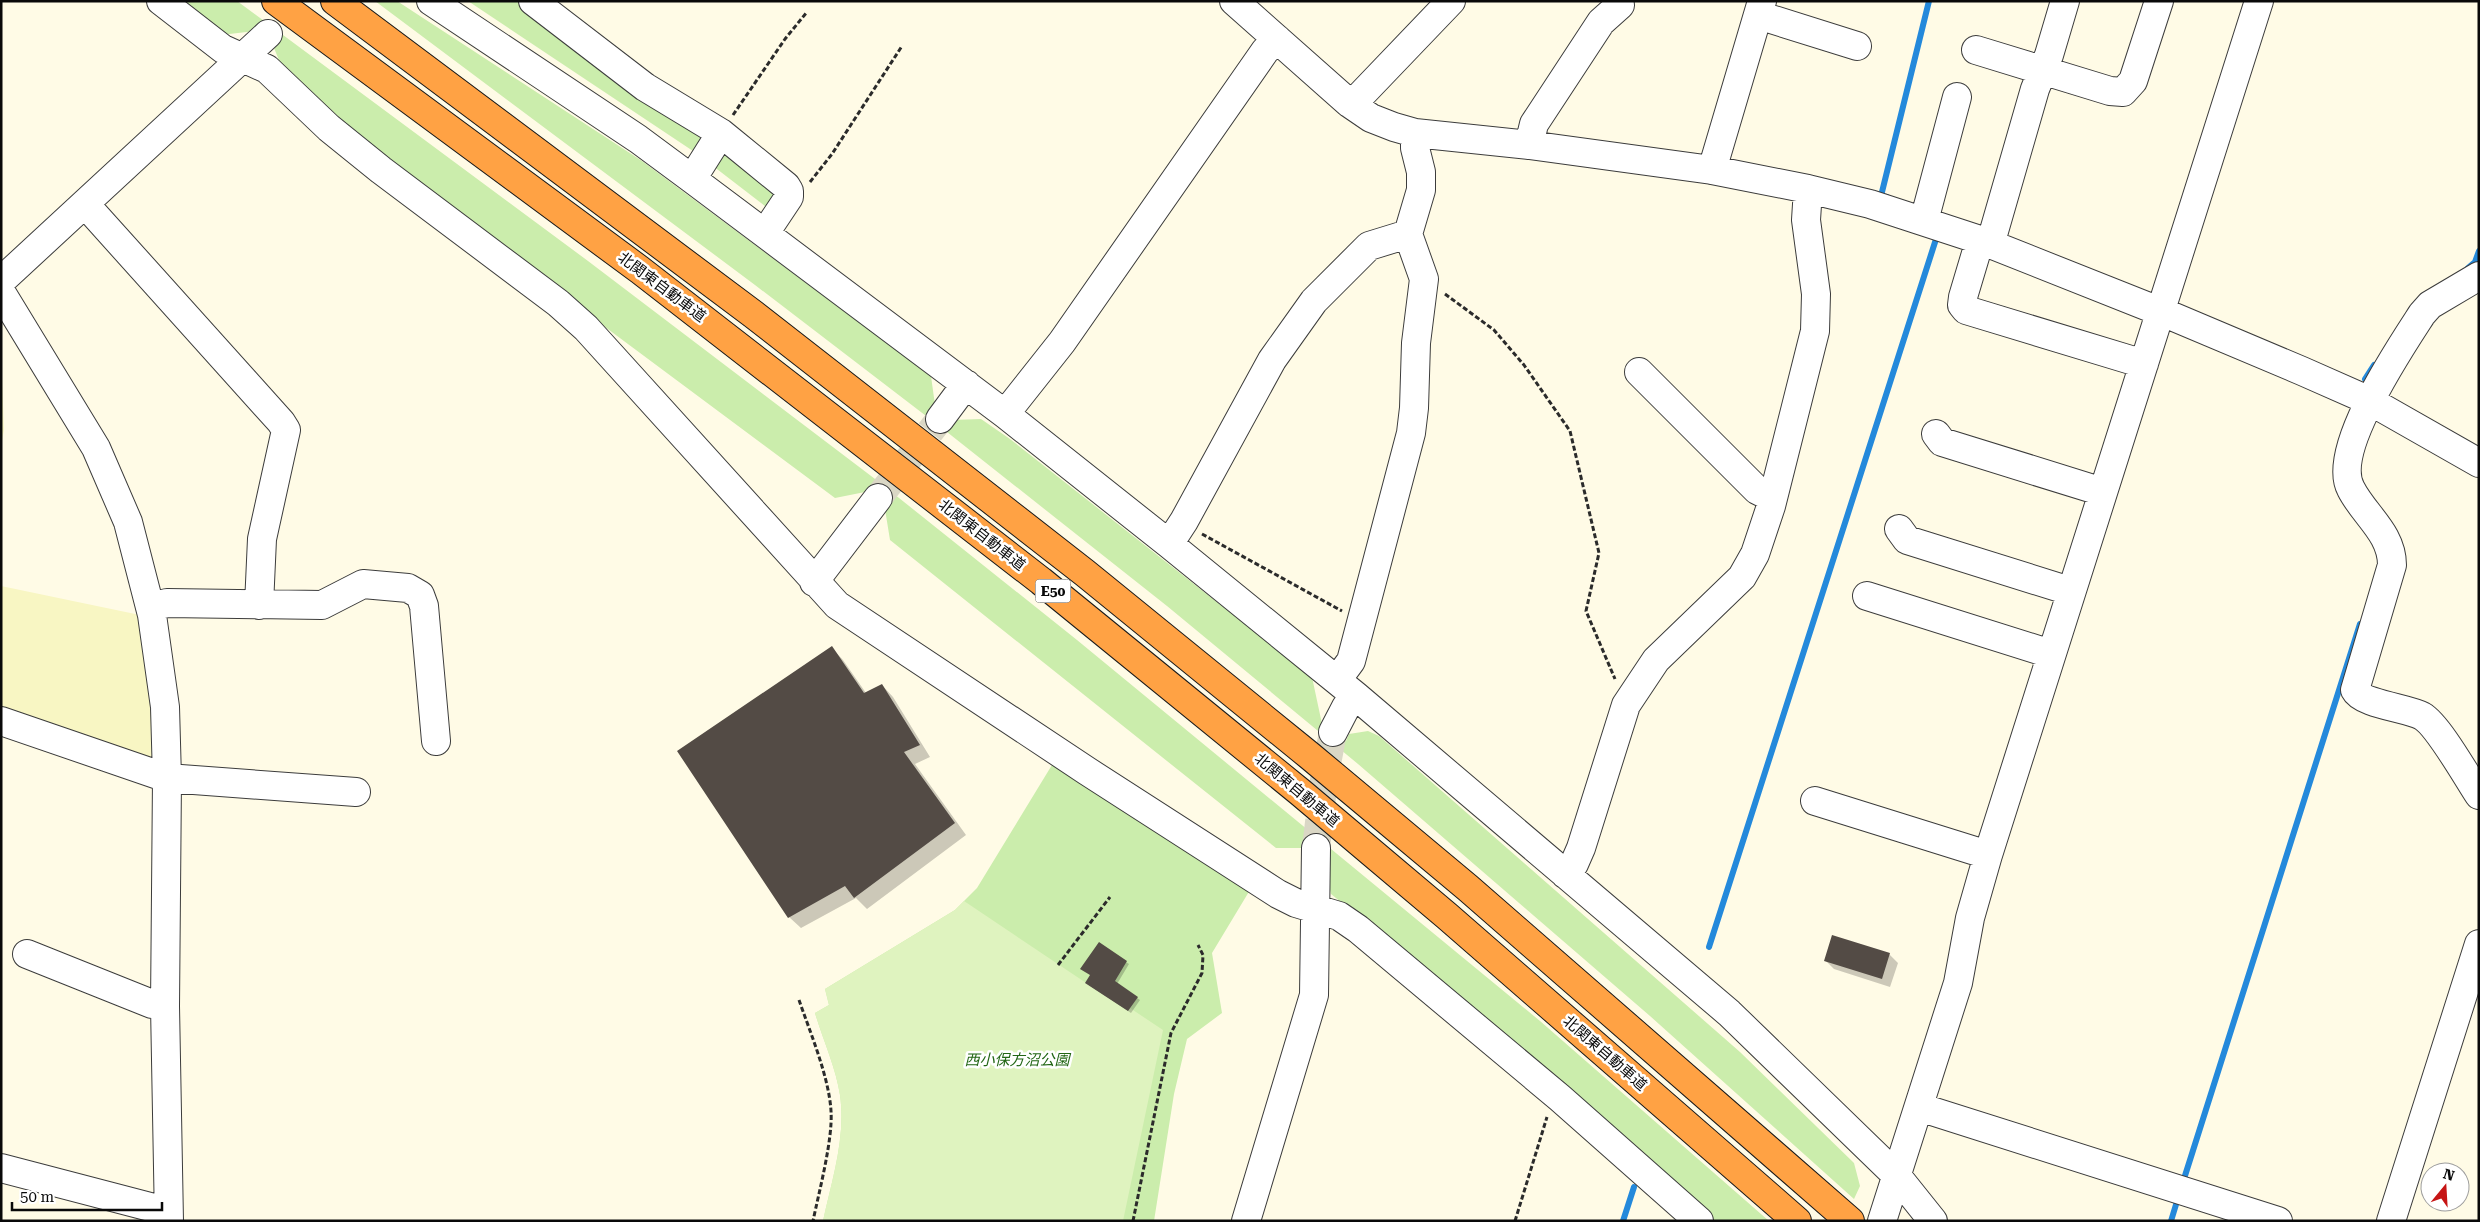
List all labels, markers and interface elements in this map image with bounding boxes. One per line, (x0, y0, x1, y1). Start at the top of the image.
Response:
street label: 北関東自動車道 (615, 248, 709, 326)
street label: 北関東自動車道 (935, 496, 1029, 574)
road number: E50 (1036, 580, 1070, 602)
street label: 北関東自動車道 (1251, 749, 1343, 831)
street label: 北関東自動車道 (1559, 1012, 1651, 1094)
park label: 西小保方沼公園 (964, 1051, 1071, 1069)
north arrow (2420, 1162, 2470, 1212)
text: N (2441, 1165, 2457, 1184)
scale bar (12, 1180, 162, 1212)
text: 50 m (20, 1188, 55, 1206)

